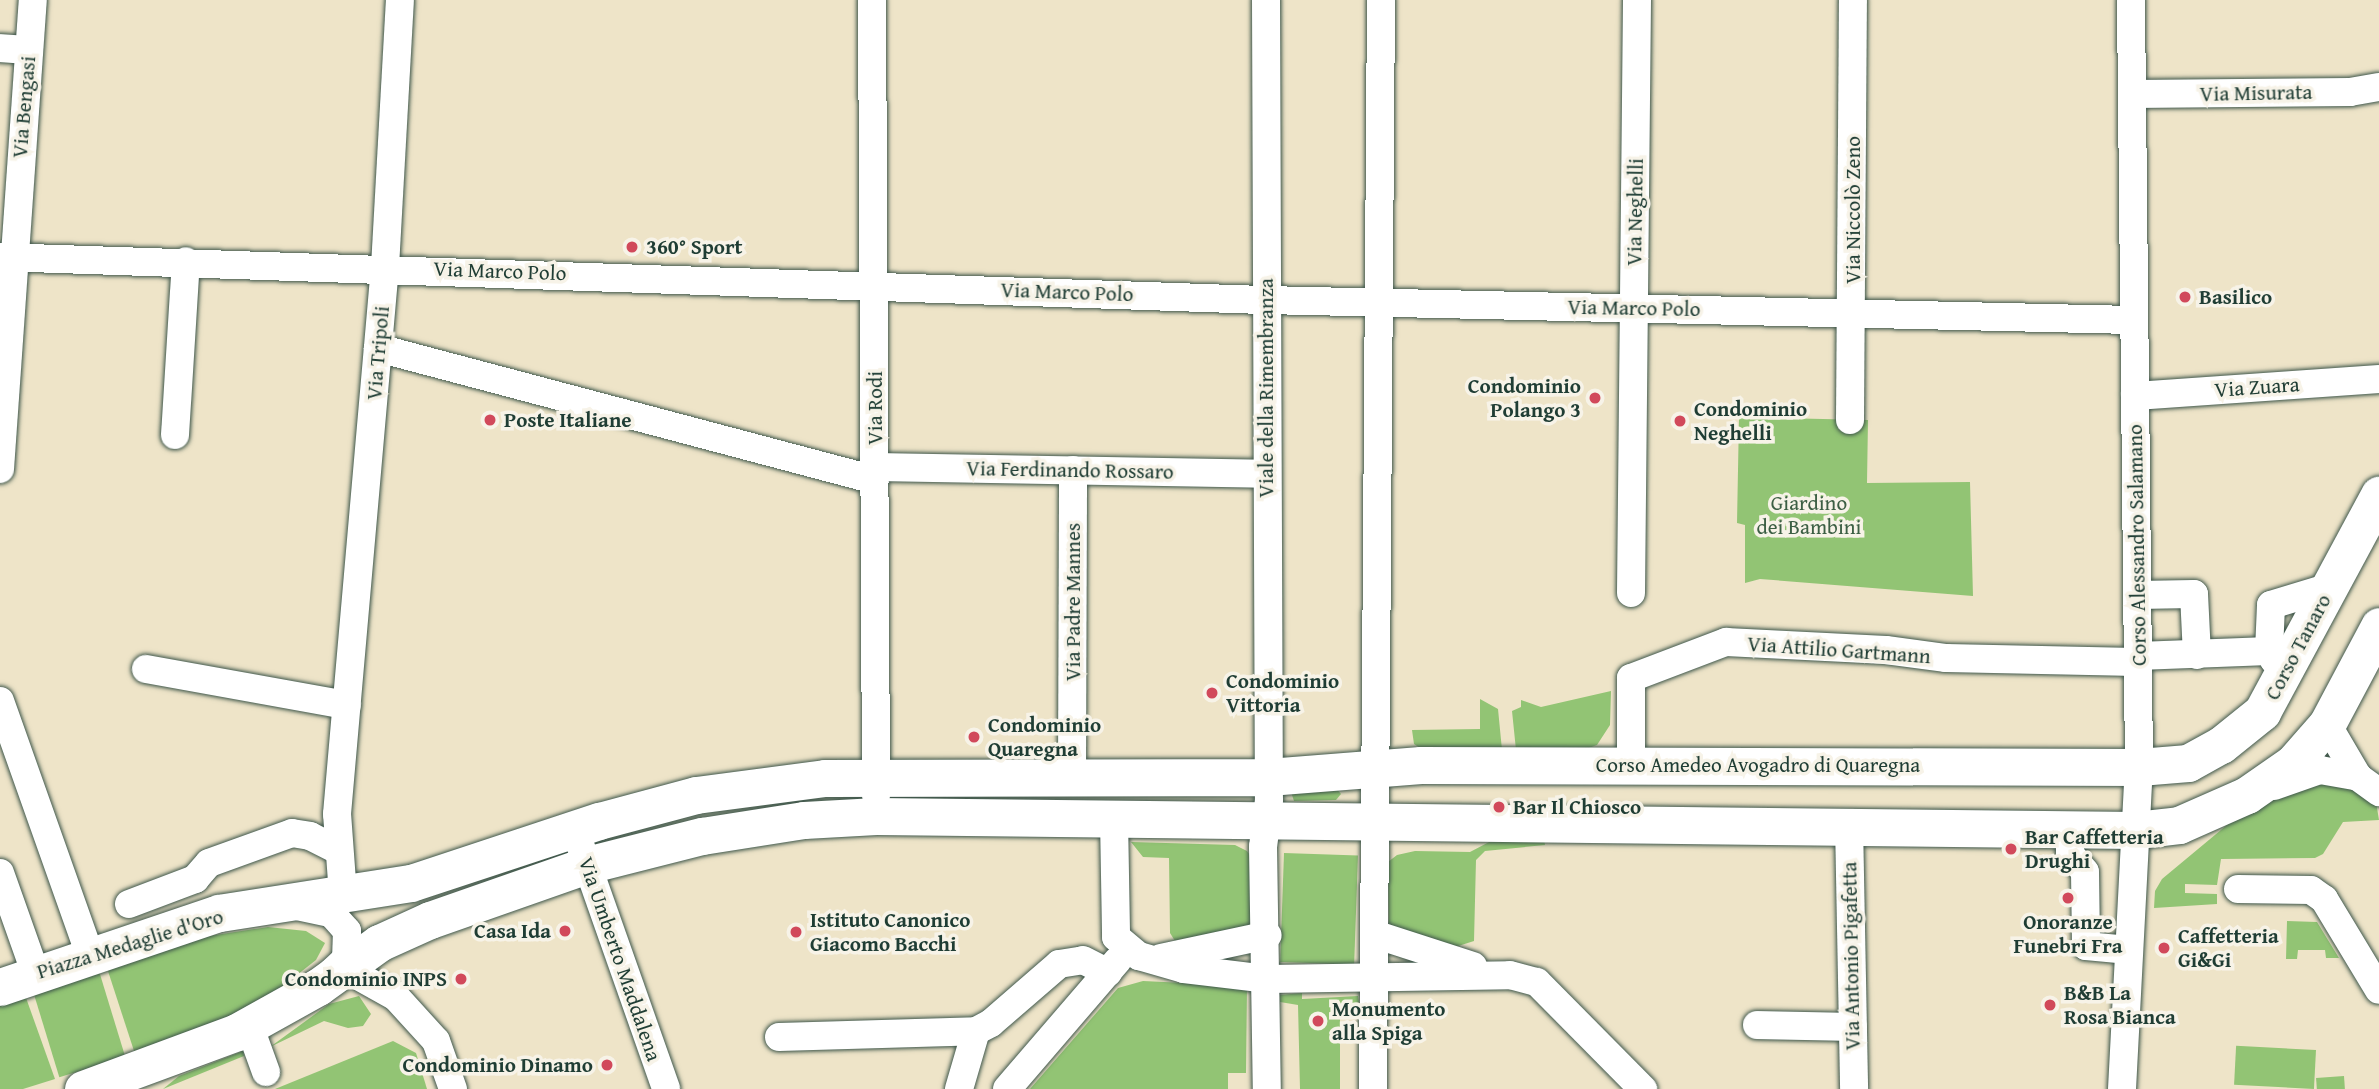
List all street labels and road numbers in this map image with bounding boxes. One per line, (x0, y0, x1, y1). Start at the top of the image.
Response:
street label: Via Bengasi (7, 55, 41, 159)
street label: Via Misurata (2199, 79, 2313, 107)
street label: Via Niccolò Zeno (1840, 136, 1866, 284)
street label: Via Neghelli (1621, 158, 1649, 266)
street label: Via Marco Polo (433, 256, 567, 286)
street label: Via Marco Polo (1000, 277, 1134, 307)
street label: Viale della Rimembranza (1253, 278, 1279, 498)
street label: Via Marco Polo (1567, 294, 1701, 322)
street label: Via Tripoli (361, 305, 395, 401)
street label: Via Rodi (862, 371, 888, 445)
street label: Via Zuara (2214, 371, 2300, 403)
street label: Corso Alessandro Salamano (2122, 424, 2152, 666)
street label: Via Ferdinando Rossaro (966, 456, 1174, 484)
street label: Via Padre Mannes (1060, 523, 1086, 681)
street label: Corso Tanaro (2260, 590, 2336, 704)
street label: Via Attilio Gartmann (1746, 631, 1932, 669)
street label: Corso Amedeo Avogadro di Quaregna (1596, 752, 1920, 778)
street label: Via Umberto Maddalena (573, 854, 667, 1064)
street label: Via Antonio Pigafetta (1837, 861, 1865, 1051)
street label: Piazza Medaglie d'Oro (34, 904, 226, 984)

